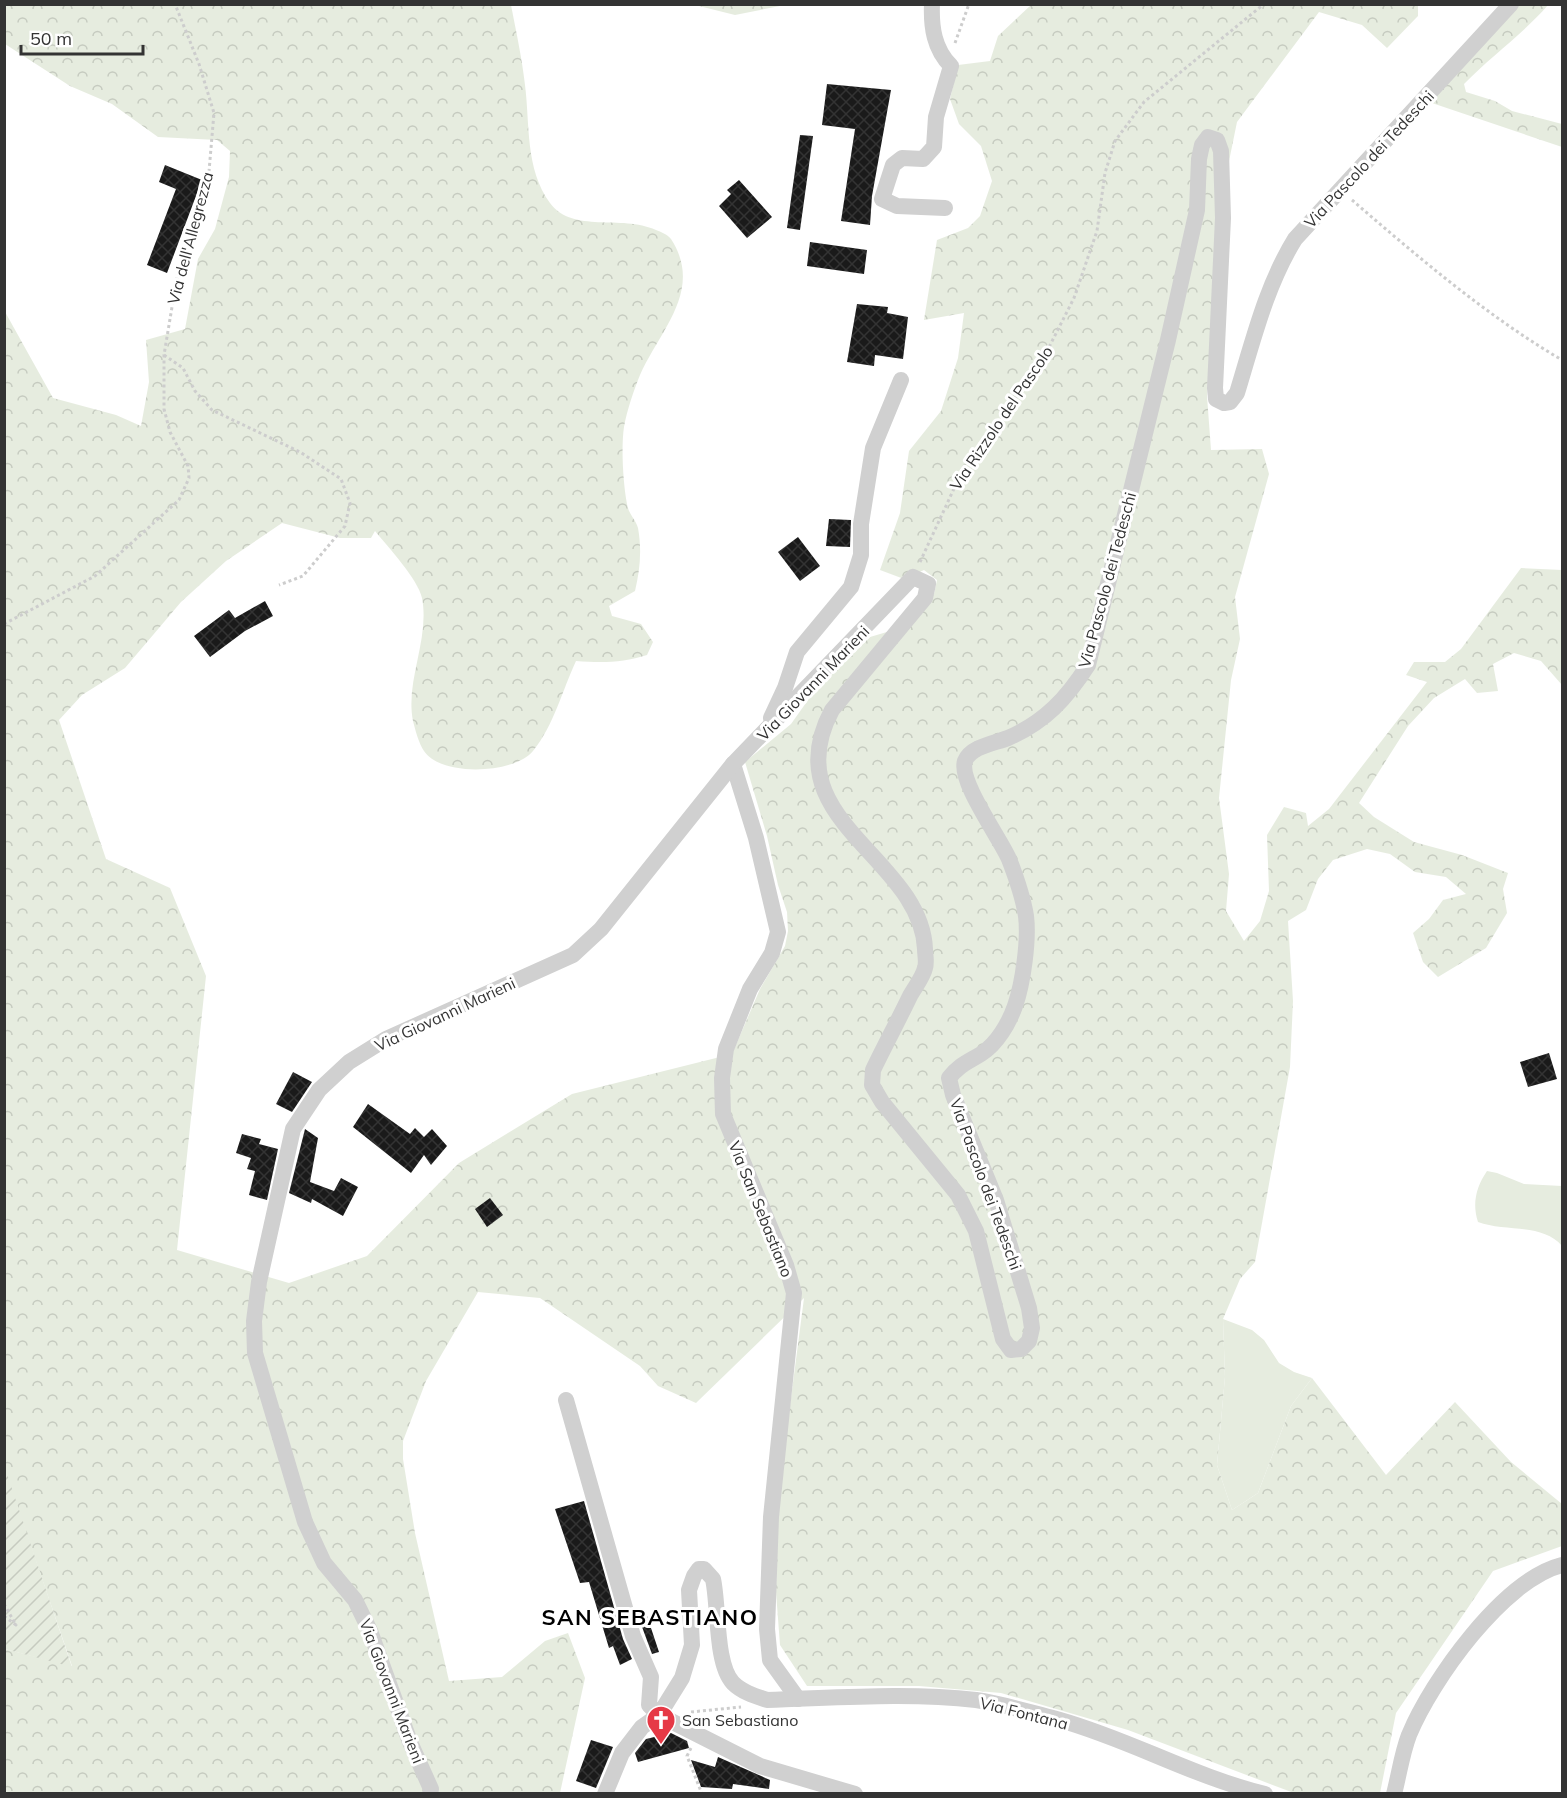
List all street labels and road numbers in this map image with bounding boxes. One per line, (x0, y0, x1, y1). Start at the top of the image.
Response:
street label: Via Pascolo dei Tedeschi (1300, 86, 1438, 232)
street label: Via dell'Allegrezza (163, 170, 217, 306)
street label: Via Rizzolo del Pascolo (945, 342, 1057, 494)
street label: Via Pascolo dei Tedeschi (1074, 490, 1140, 670)
street label: Via Giovanni Marieni (753, 621, 873, 745)
street label: Via Giovanni Marieni (372, 973, 518, 1055)
street label: Via Pascolo dei Tedeschi (946, 1095, 1026, 1273)
street label: Via San Sebastiano (725, 1138, 797, 1280)
street label: Via Giovanni Marieni (355, 1616, 429, 1766)
street label: Via Fontana (978, 1692, 1070, 1734)

